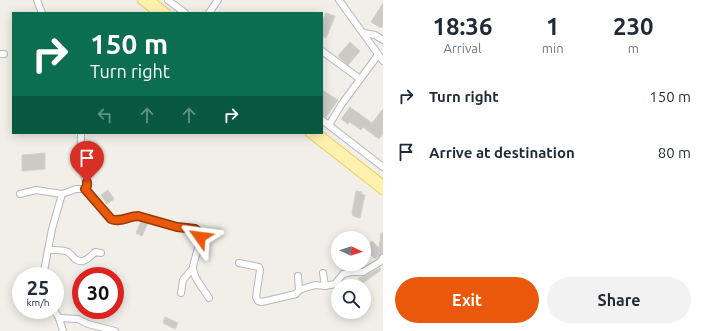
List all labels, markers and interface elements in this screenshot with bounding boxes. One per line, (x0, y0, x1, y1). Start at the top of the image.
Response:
text: 18:36 (432, 13, 492, 40)
text: 1 (546, 13, 559, 40)
text: 230 (613, 13, 654, 40)
icon: right (24, 28, 76, 80)
text: 150 m (90, 28, 168, 59)
text: Arrival (443, 41, 481, 55)
text: min (542, 41, 564, 55)
text: m (628, 41, 639, 55)
text: Turn right (90, 61, 170, 81)
icon: right (395, 85, 417, 107)
text: Turn right (429, 88, 499, 105)
text: 150 m (649, 88, 691, 105)
icon: left (94, 104, 116, 126)
icon: ahead (136, 104, 158, 126)
icon: ahead (178, 104, 200, 126)
icon: right (220, 104, 242, 126)
pin (70, 141, 104, 182)
icon: arrive (395, 141, 417, 163)
text: Arrive at destination (429, 144, 575, 161)
text: 80 m (658, 144, 691, 161)
icon: arrive (76, 147, 98, 169)
position arrow (179, 216, 221, 258)
north arrow (331, 231, 371, 271)
map controls (331, 231, 371, 319)
speed limit sign: 30 (72, 267, 124, 319)
text: 25 (27, 276, 49, 299)
button: Exit (395, 277, 539, 323)
button: Share (547, 277, 691, 323)
button: search (331, 279, 371, 319)
text: km/h (26, 297, 50, 308)

